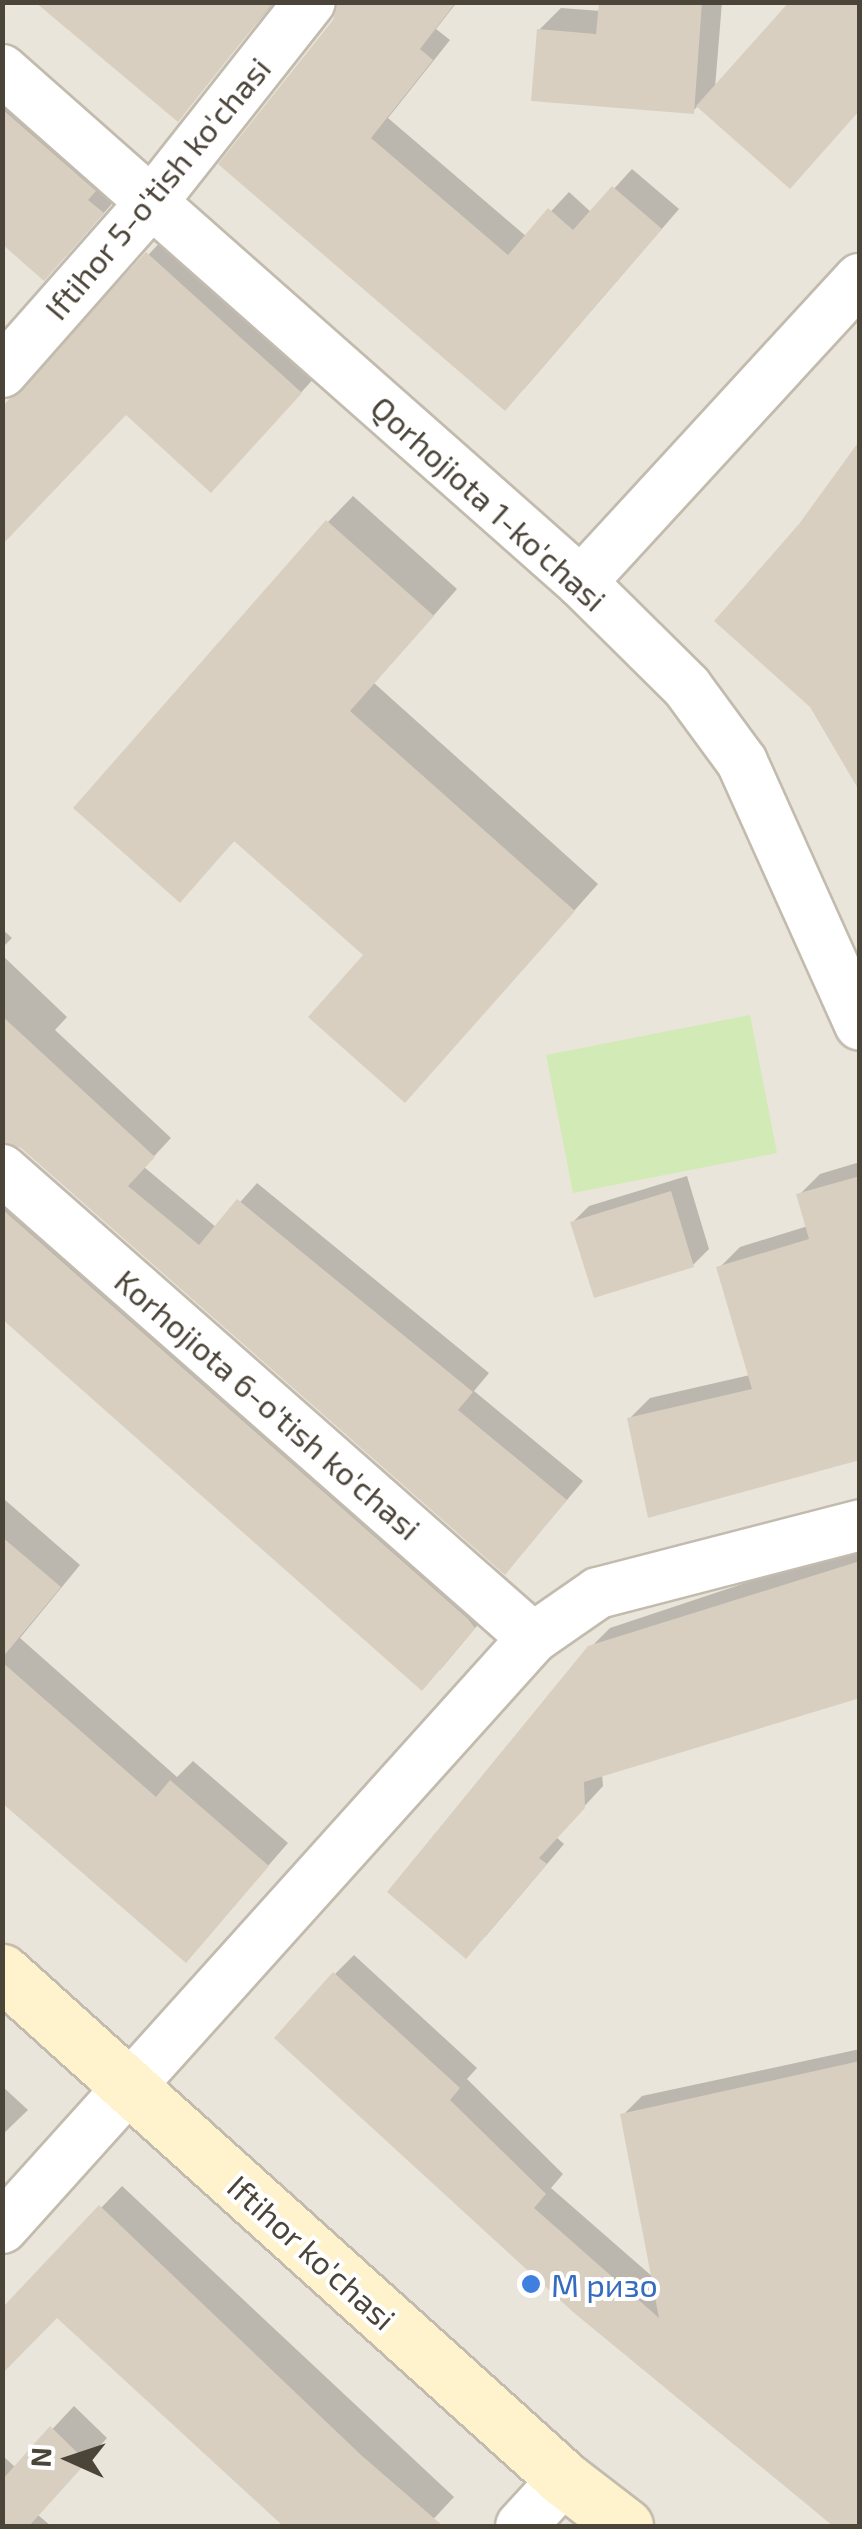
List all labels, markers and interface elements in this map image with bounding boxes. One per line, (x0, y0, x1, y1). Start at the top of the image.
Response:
street label: Iftihor 5-o'tish ko'chasi (36, 49, 278, 327)
street label: Qorhojiota 1-ko'chasi (364, 387, 614, 619)
street label: Korhojiota 6-o'tish ko'chasi (108, 1261, 428, 1547)
street label: Iftihor ko'chasi (220, 2166, 404, 2338)
place label: М ризо (551, 2265, 658, 2303)
marker: М ризо (520, 2273, 542, 2295)
north arrow (20, 2409, 120, 2509)
text: N (23, 2446, 58, 2468)

